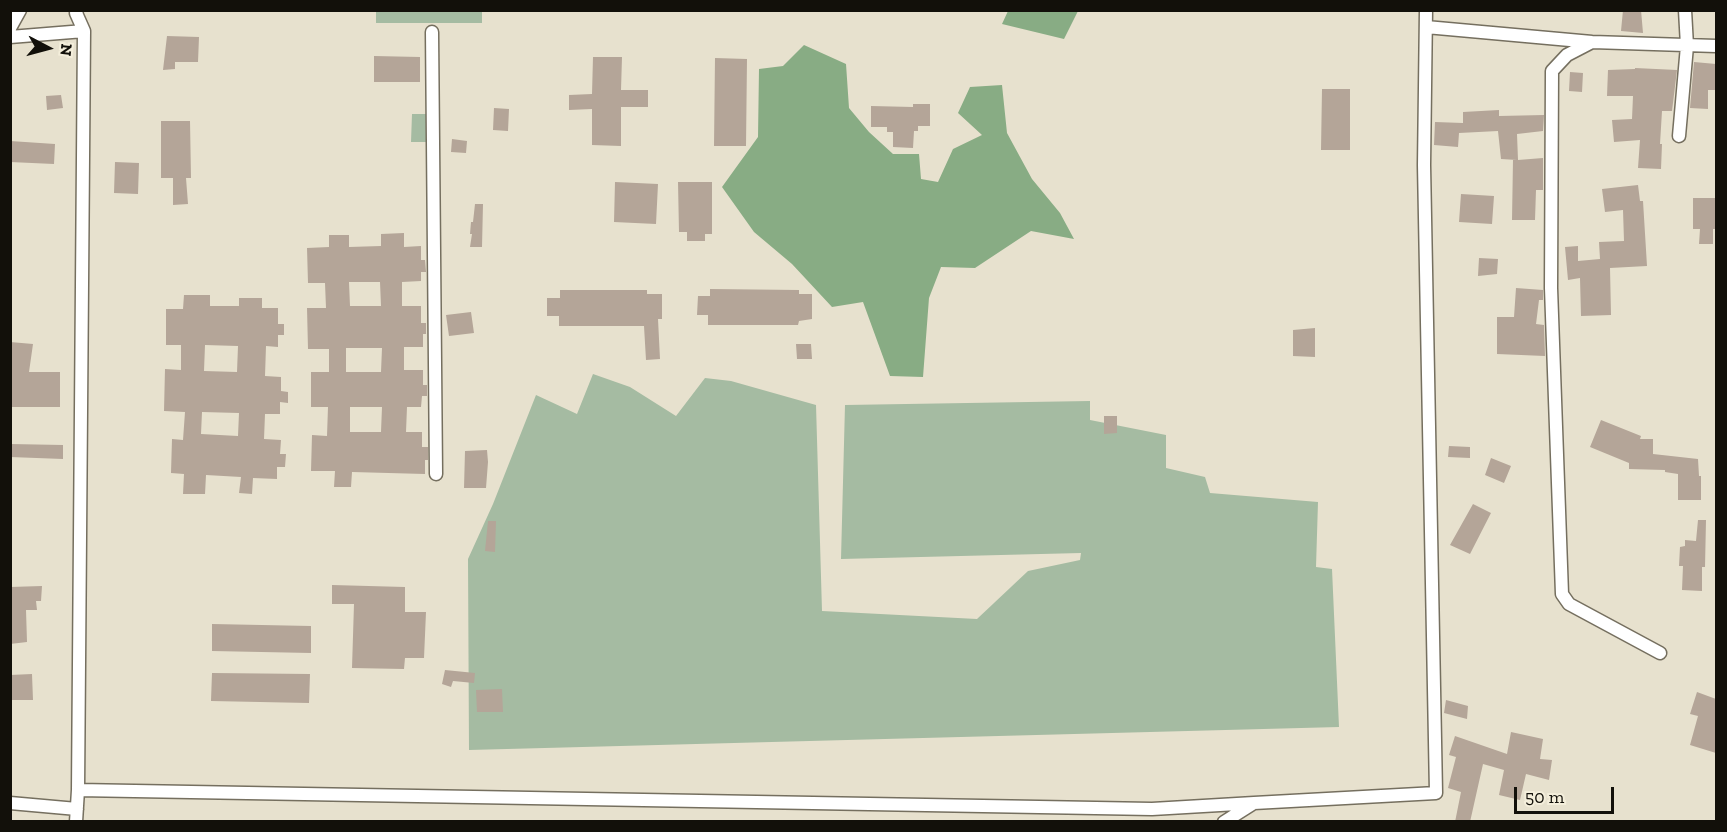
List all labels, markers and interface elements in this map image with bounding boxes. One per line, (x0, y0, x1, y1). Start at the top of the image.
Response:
north arrow (18, 18, 78, 78)
text: N (56, 43, 76, 57)
scale bar (1517, 775, 1618, 813)
text: 50 m (1525, 786, 1564, 808)

